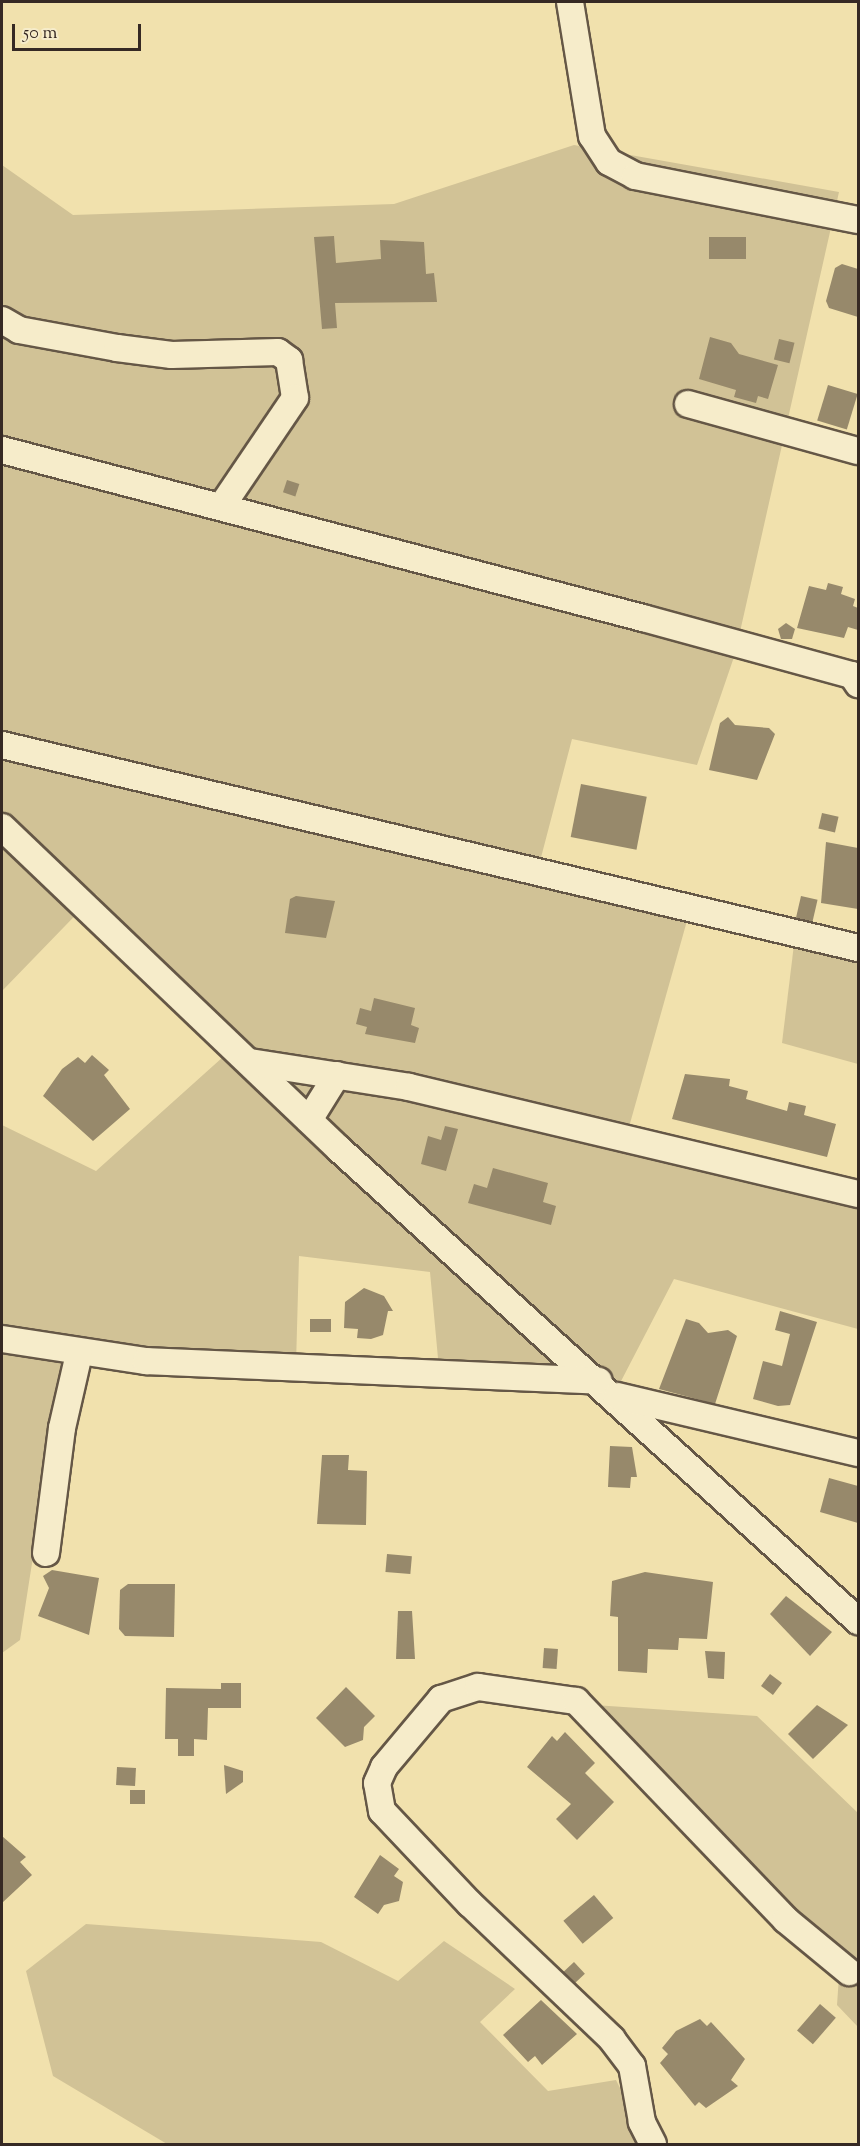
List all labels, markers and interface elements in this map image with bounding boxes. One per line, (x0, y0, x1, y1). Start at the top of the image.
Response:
scale bar (15, 12, 144, 50)
text: 50 m (23, 21, 57, 47)

